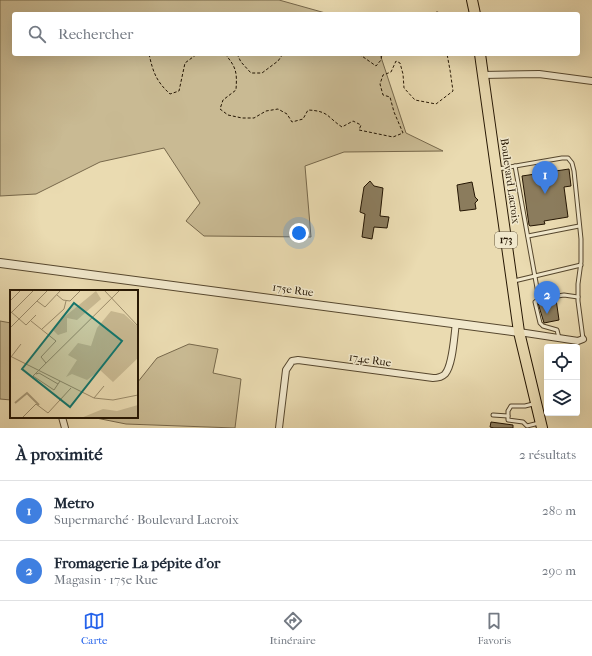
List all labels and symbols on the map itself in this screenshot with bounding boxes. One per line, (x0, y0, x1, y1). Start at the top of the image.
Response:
street label: Boulevard Lacroix (498, 137, 522, 225)
pin: 1 (532, 161, 558, 194)
your location (289, 223, 309, 243)
road number: 173 (495, 232, 517, 248)
street label: 175e Rue (272, 281, 315, 299)
pin: 2 (534, 281, 560, 314)
inset map (10, 290, 138, 418)
street label: 174e Rue (348, 351, 393, 369)

